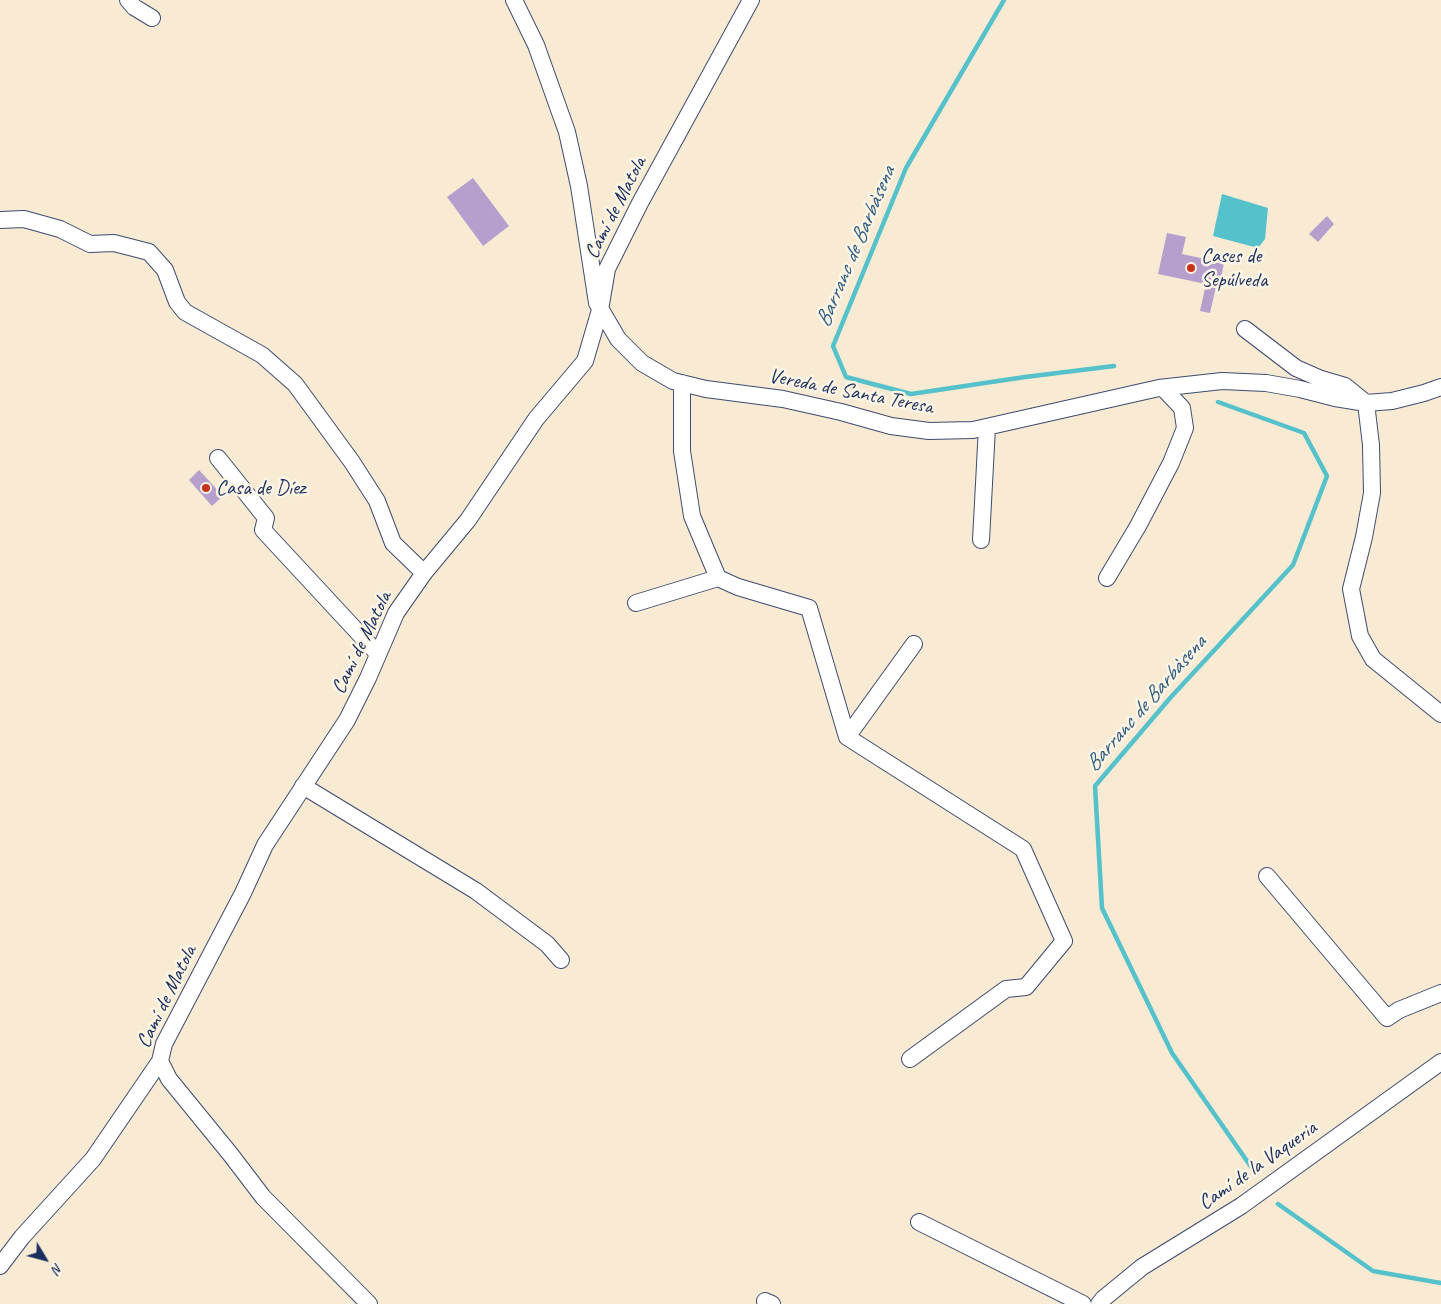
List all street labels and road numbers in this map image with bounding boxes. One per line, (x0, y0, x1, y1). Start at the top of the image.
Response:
street label: Camí de Matola (580, 153, 652, 263)
street label: Vereda de Santa Teresa (767, 364, 935, 420)
street label: Camí de Matola (326, 588, 398, 698)
street label: Camí de Matola (131, 942, 203, 1052)
street label: Camí de la Vaqueria (1194, 1116, 1322, 1216)

